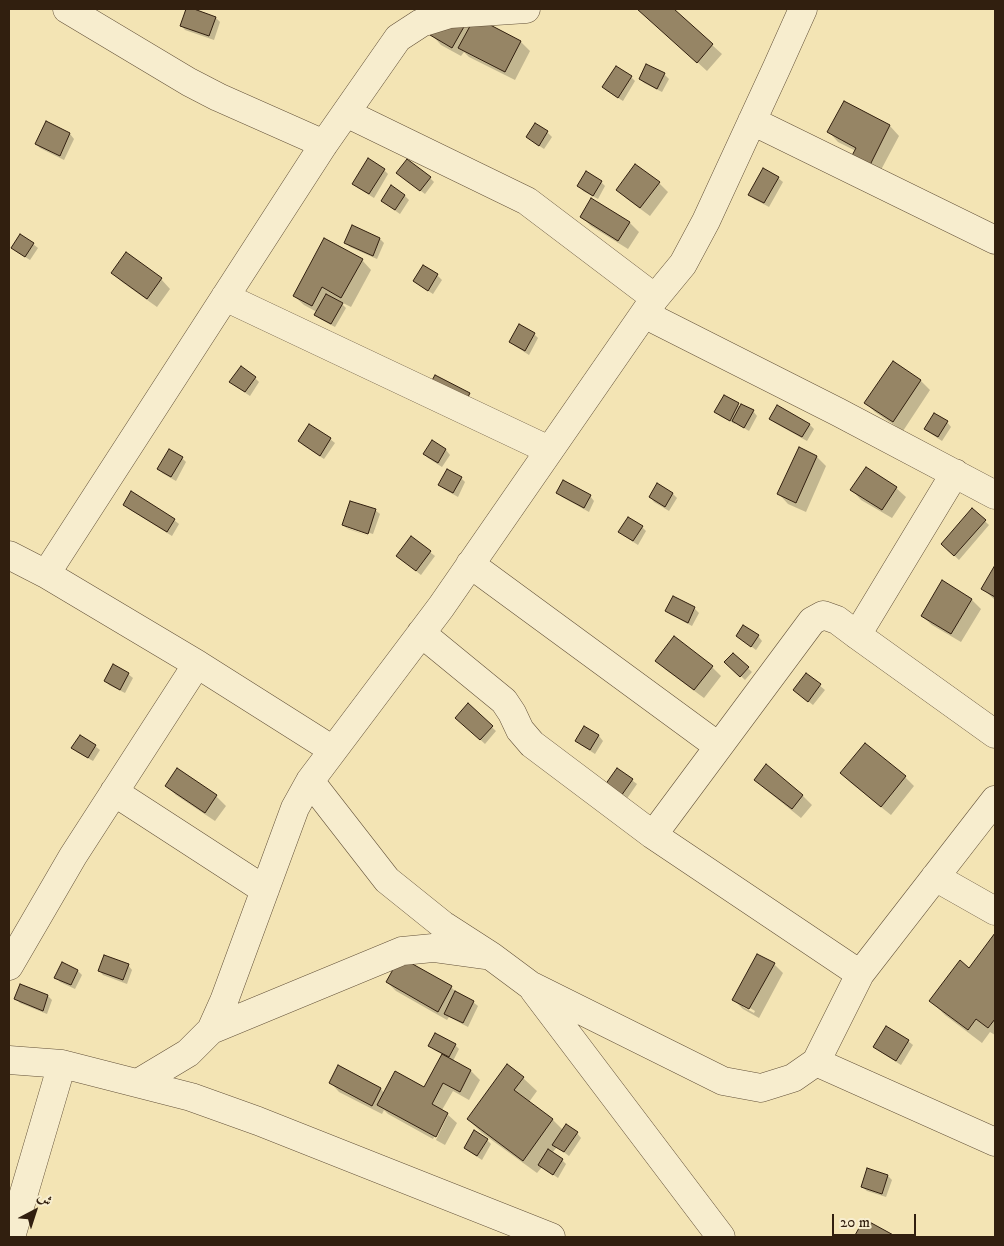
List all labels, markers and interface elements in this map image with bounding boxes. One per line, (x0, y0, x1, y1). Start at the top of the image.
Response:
north arrow (10, 1186, 60, 1236)
text: ش (34, 1188, 56, 1211)
scale bar (834, 1204, 918, 1236)
text: 20 m (840, 1213, 870, 1232)

